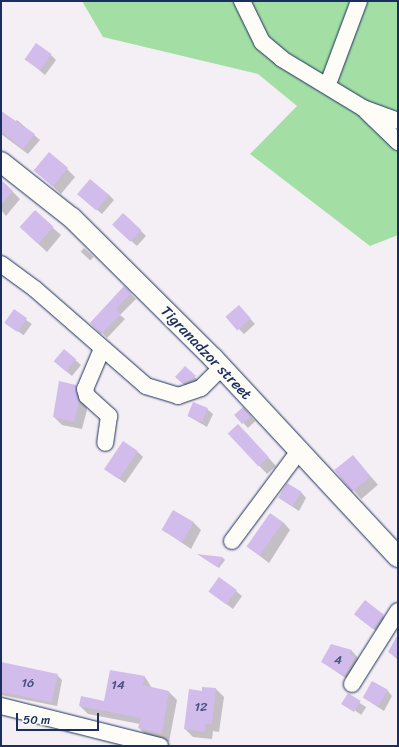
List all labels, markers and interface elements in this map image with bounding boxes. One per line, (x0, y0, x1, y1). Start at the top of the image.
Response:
street label: Tigranadzor street (157, 302, 255, 404)
house number: 4 (334, 652, 342, 668)
house number: 16 (22, 675, 34, 691)
house number: 14 (111, 677, 125, 693)
house number: 12 (194, 699, 208, 715)
scale bar (18, 705, 101, 731)
text: 50 m (23, 709, 50, 731)

